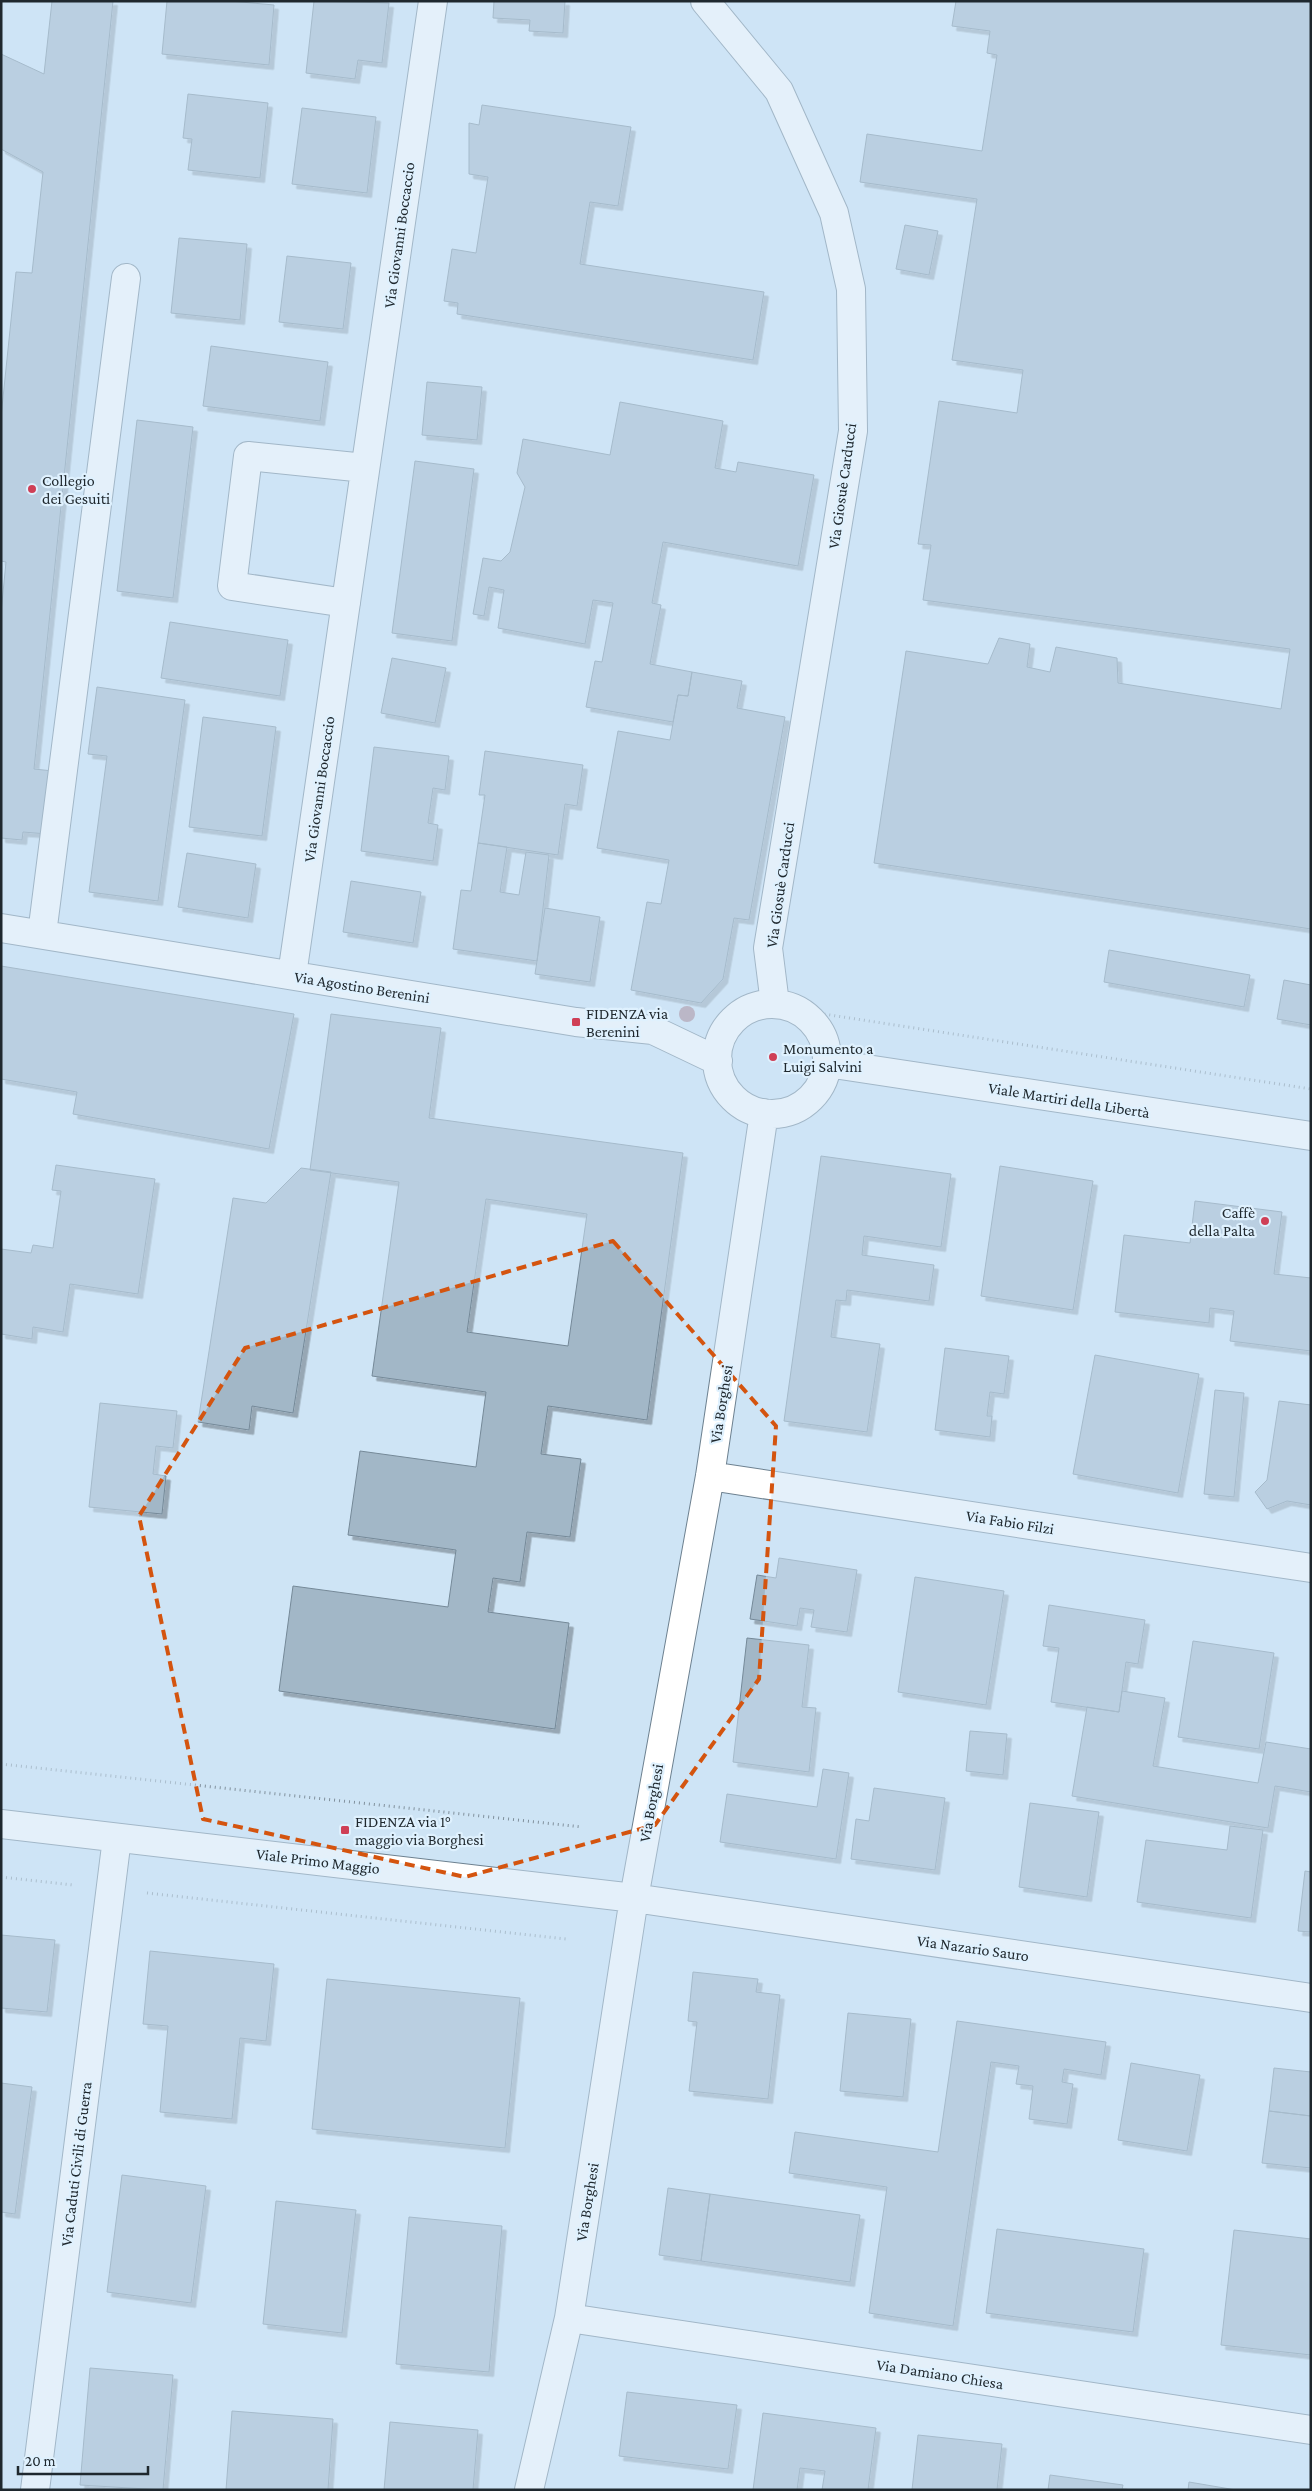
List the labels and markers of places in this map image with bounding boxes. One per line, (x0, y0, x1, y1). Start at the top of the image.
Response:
place label: Collegio dei Gesuiti (42, 472, 110, 507)
marker: Collegio dei Gesuiti (26, 483, 38, 495)
place label: FIDENZA via Berenini (586, 1005, 669, 1040)
marker: FIDENZA via Berenini (570, 1016, 582, 1028)
place label: Monumento a Luigi Salvini (783, 1040, 874, 1076)
marker: Monumento a Luigi Salvini (767, 1051, 779, 1063)
place label: Caffè della Palta (1189, 1204, 1256, 1239)
marker: Caffè della Palta (1259, 1215, 1271, 1227)
place label: FIDENZA via 1° maggio via Borghesi (355, 1813, 484, 1849)
marker: FIDENZA via 1° maggio via Borghesi (339, 1824, 351, 1836)

